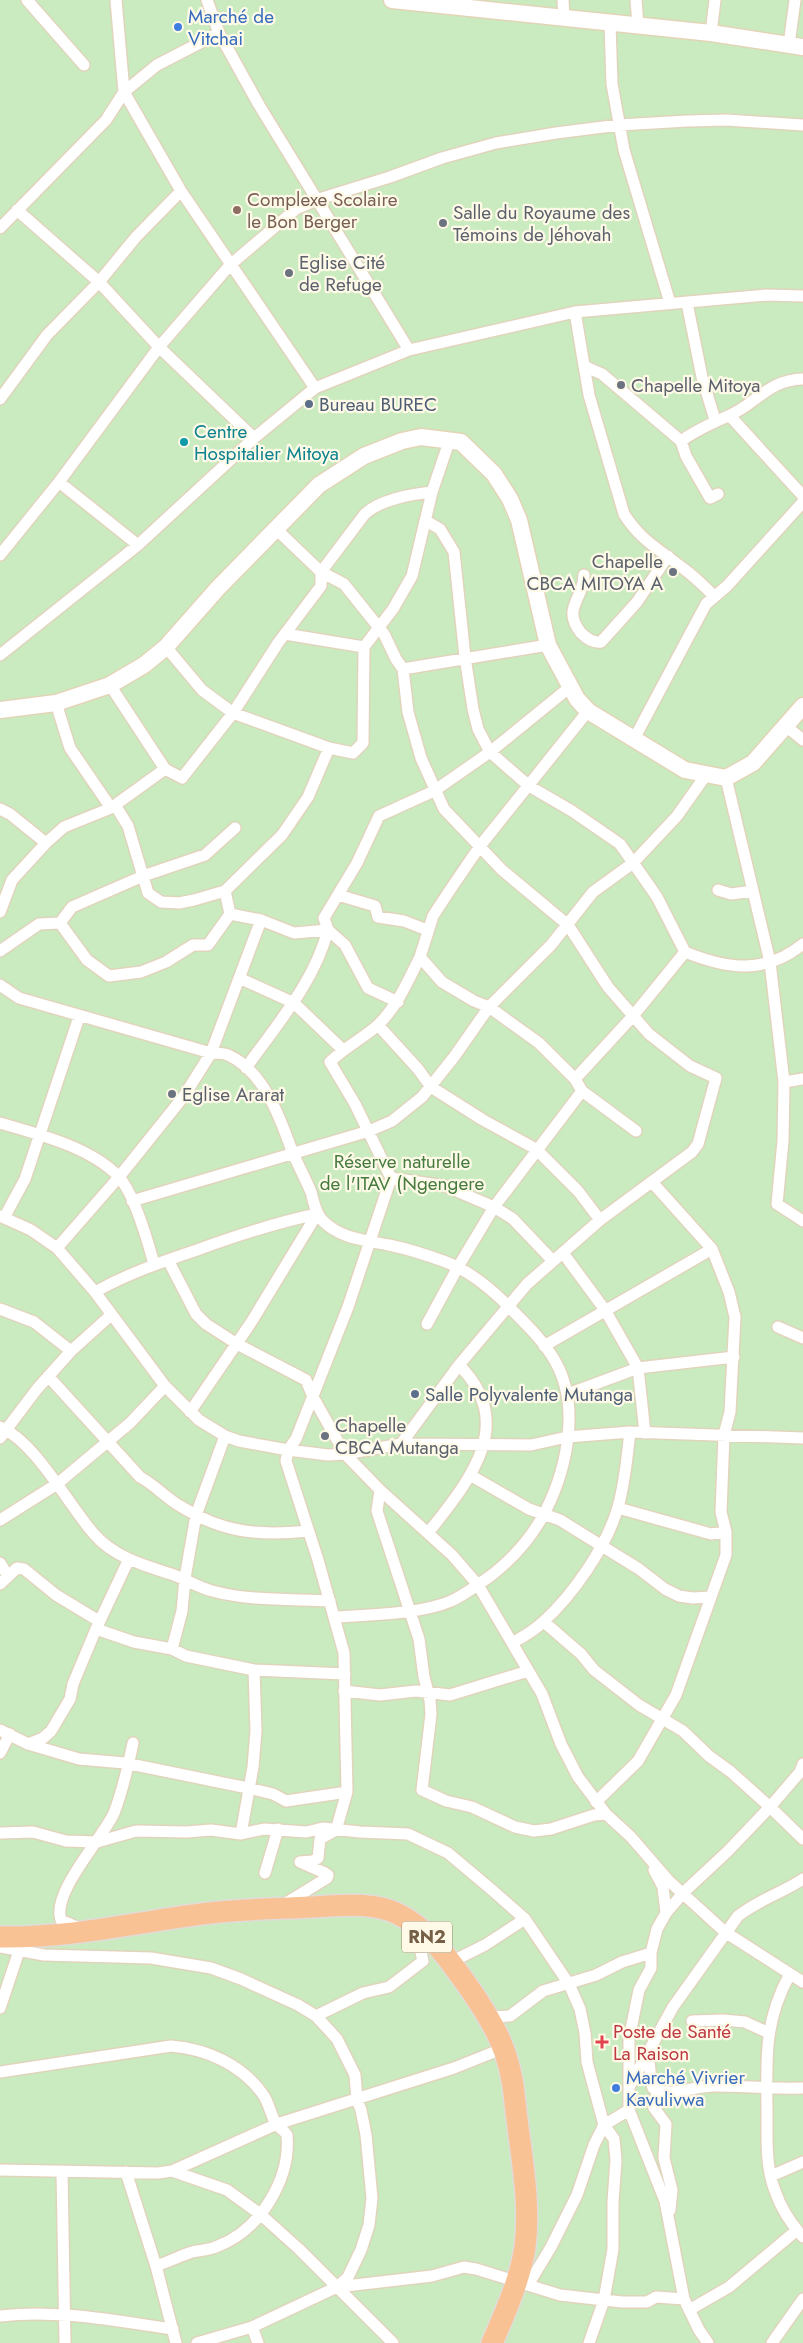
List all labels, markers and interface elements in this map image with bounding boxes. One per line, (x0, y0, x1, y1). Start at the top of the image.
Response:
place label: Marché de Vitchai (188, 3, 274, 52)
marker: Marché de Vitchai (172, 21, 184, 33)
place label: Complexe Scolaire le Bon Berger (247, 186, 398, 235)
place label: Salle du Royaume des Témoins de Jéhovah (453, 199, 630, 248)
marker: Complexe Scolaire le Bon Berger (231, 204, 243, 216)
marker: Salle du Royaume des Témoins de Jéhovah (437, 217, 449, 229)
place label: Eglise Cité de Refuge (299, 249, 385, 298)
marker: Eglise Cité de Refuge (283, 267, 295, 279)
place label: Chapelle Mitoya (631, 372, 760, 399)
marker: Chapelle Mitoya (615, 379, 627, 391)
place label: Bureau BUREC (319, 391, 437, 418)
marker: Bureau BUREC (303, 398, 315, 410)
place label: Centre Hospitalier Mitoya (194, 418, 339, 467)
marker: Centre Hospitalier Mitoya (178, 436, 190, 448)
place label: Chapelle CBCA MITOYA A (527, 548, 663, 597)
marker: Chapelle CBCA MITOYA A (667, 566, 679, 578)
place label: Eglise Ararat (182, 1081, 285, 1108)
marker: Eglise Ararat (166, 1088, 178, 1100)
park label: Réserve naturelle de l'ITAV (Ngengere (320, 1148, 484, 1197)
place label: Salle Polyvalente Mutanga (425, 1381, 633, 1408)
marker: Salle Polyvalente Mutanga (409, 1388, 421, 1400)
place label: Chapelle CBCA Mutanga (335, 1412, 459, 1461)
marker: Chapelle CBCA Mutanga (319, 1430, 331, 1442)
road number: RN2 (402, 1921, 452, 1952)
place label: Poste de Santé La Raison (613, 2018, 731, 2067)
marker: Poste de Santé La Raison (595, 2035, 609, 2049)
place label: Marché Vivrier Kavulivwa (626, 2064, 745, 2113)
marker: Marché Vivrier Kavulivwa (610, 2082, 622, 2094)

